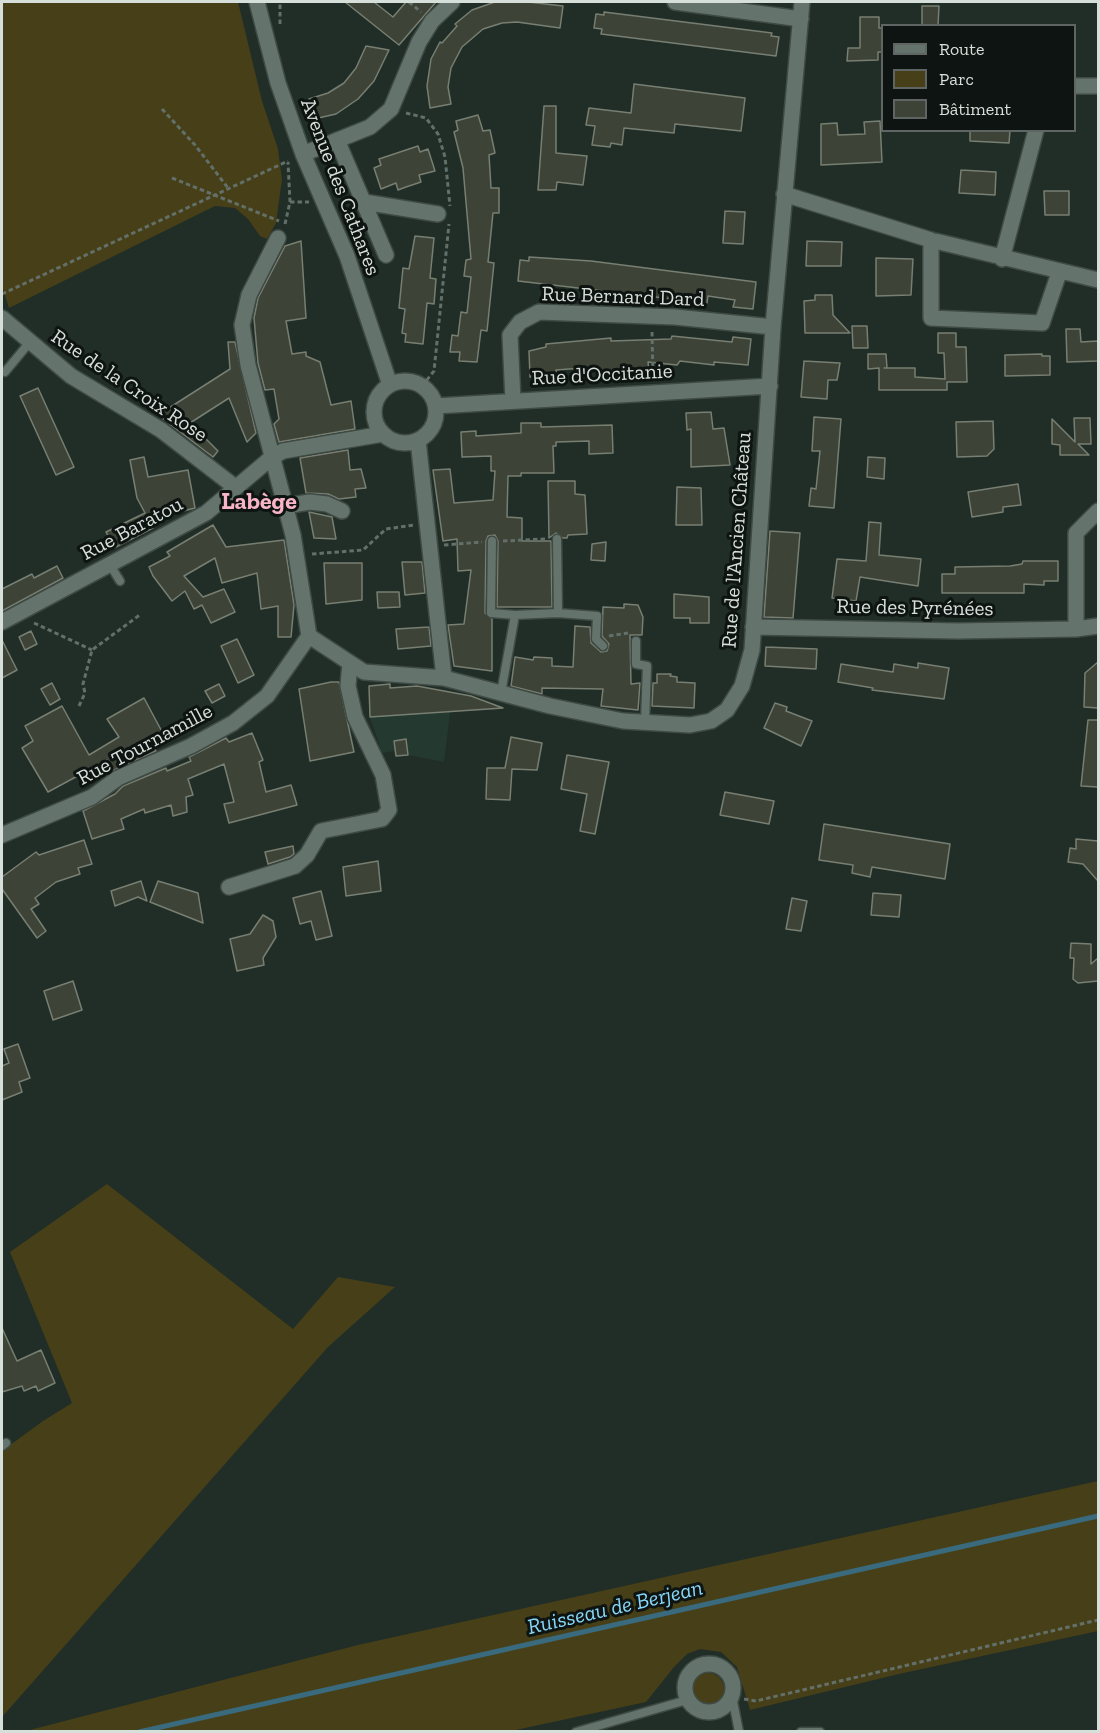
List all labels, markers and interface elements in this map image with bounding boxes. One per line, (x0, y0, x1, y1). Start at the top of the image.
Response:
legend (881, 24, 1076, 132)
text: Route (939, 38, 984, 60)
text: Parc (939, 68, 974, 90)
street label: Avenue des Cathares (295, 95, 385, 279)
text: Bâtiment (939, 98, 1011, 120)
street label: Rue Bernard Dard (541, 282, 705, 312)
street label: Rue de la Croix Rose (46, 324, 212, 448)
street label: Rue d'Occitanie (531, 359, 673, 391)
street label: Rue de l'Ancien Château (717, 431, 757, 649)
district label: Labège (221, 488, 297, 516)
street label: Rue Baratou (77, 492, 187, 566)
street label: Rue des Pyrénées (836, 594, 994, 622)
street label: Rue Tournamille (73, 699, 217, 791)
water label: Ruisseau de Berjean (525, 1575, 705, 1641)

